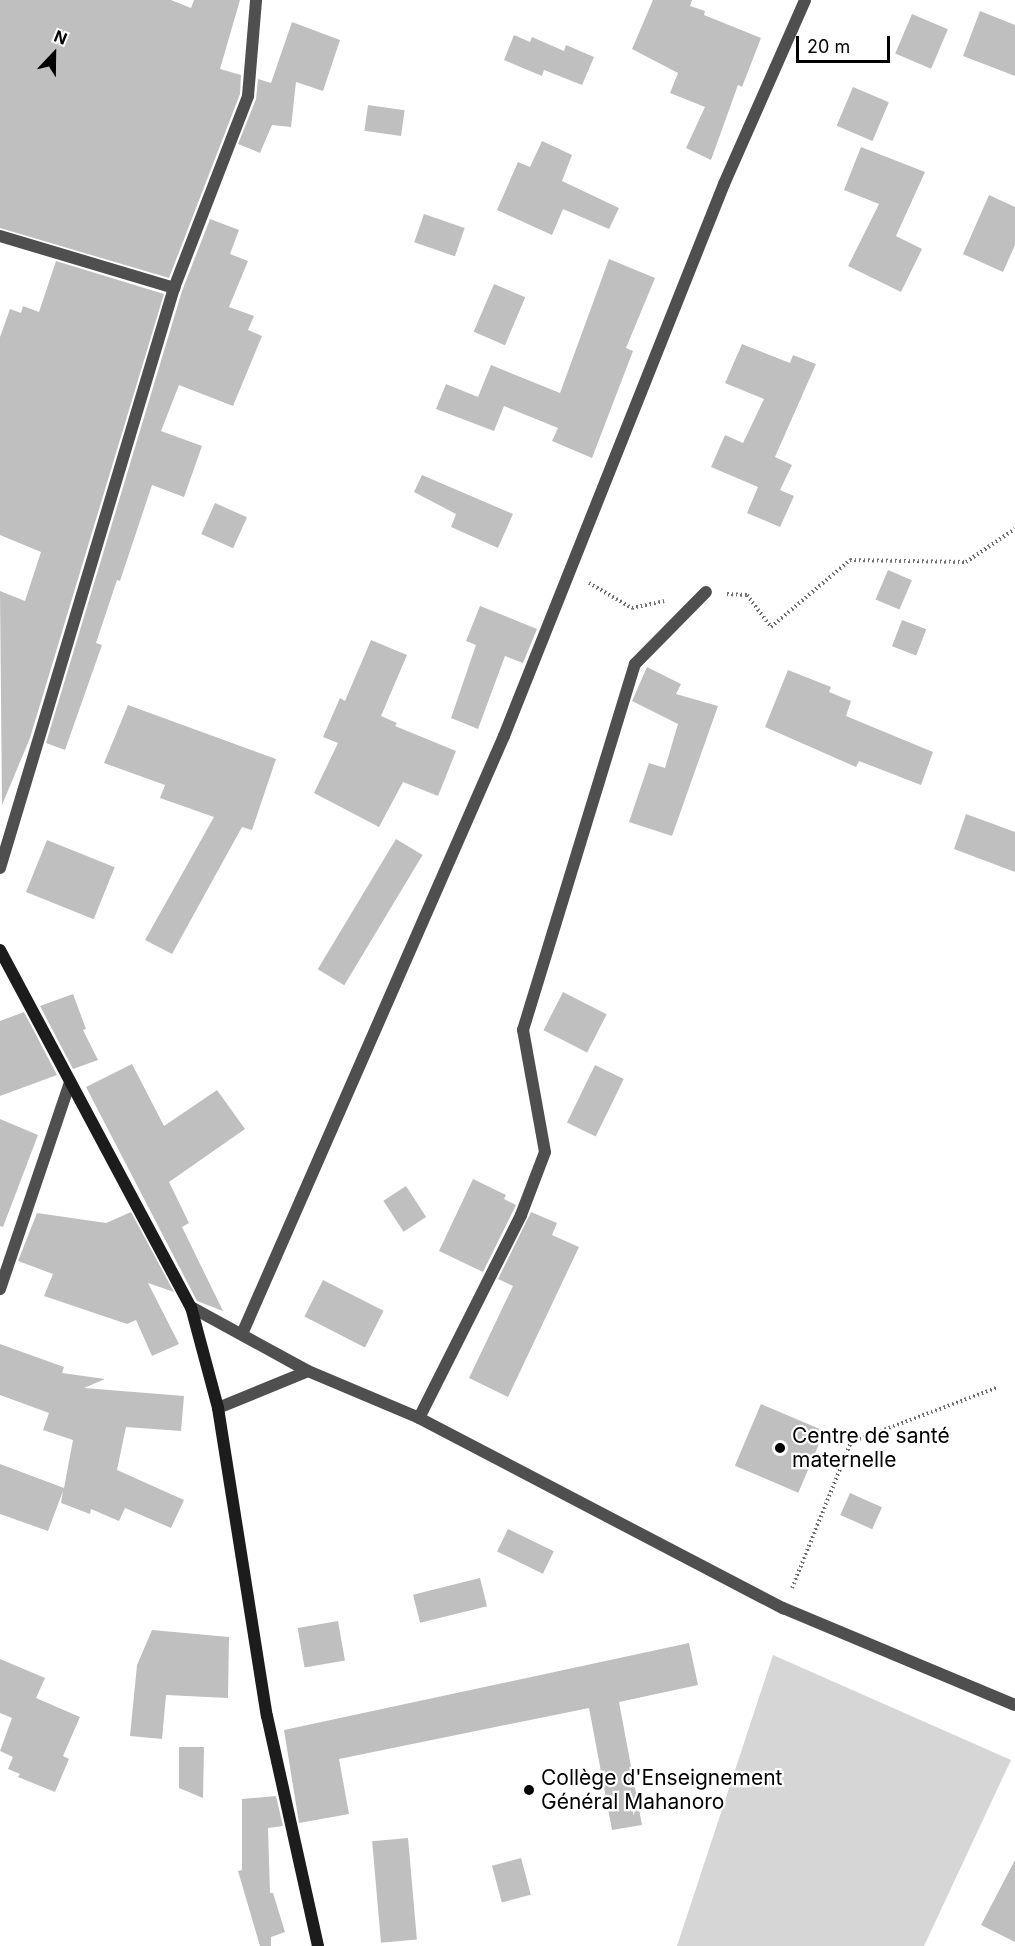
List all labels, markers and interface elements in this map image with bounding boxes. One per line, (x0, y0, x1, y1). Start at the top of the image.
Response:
north arrow (24, 24, 84, 84)
scale bar (799, 24, 894, 62)
text: N (51, 26, 70, 49)
text: 20 m (807, 36, 850, 57)
place label: Centre de santé maternelle (792, 1423, 950, 1473)
marker: Centre de santé maternelle (773, 1441, 787, 1455)
place label: Collège d'Enseignement Général Mahanoro (541, 1765, 782, 1815)
marker: Collège d'Enseignement Général Mahanoro (522, 1783, 536, 1797)

